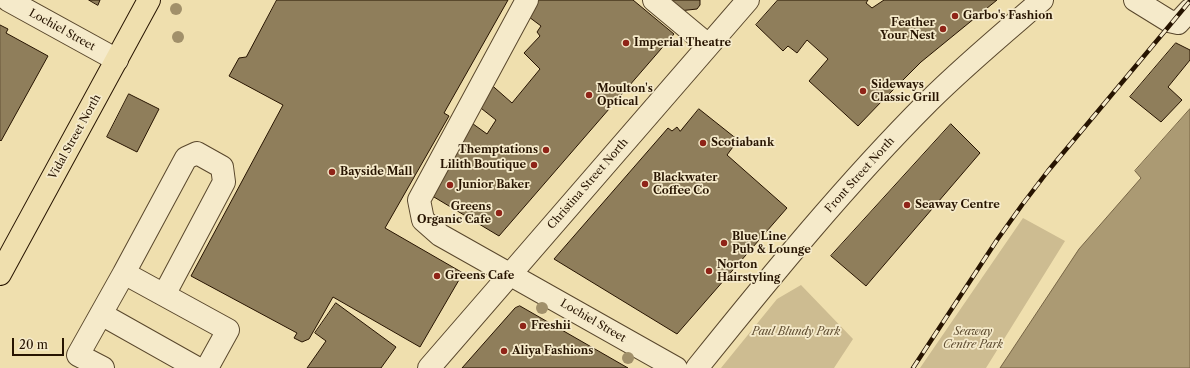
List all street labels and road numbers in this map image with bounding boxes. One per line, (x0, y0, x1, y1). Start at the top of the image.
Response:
street label: Lochiel Street (27, 6, 97, 54)
street label: Vidal Street North (46, 92, 104, 182)
street label: Front Street North (823, 134, 897, 216)
street label: Christina Street North (545, 136, 631, 232)
street label: Lochiel Street (558, 297, 628, 345)

